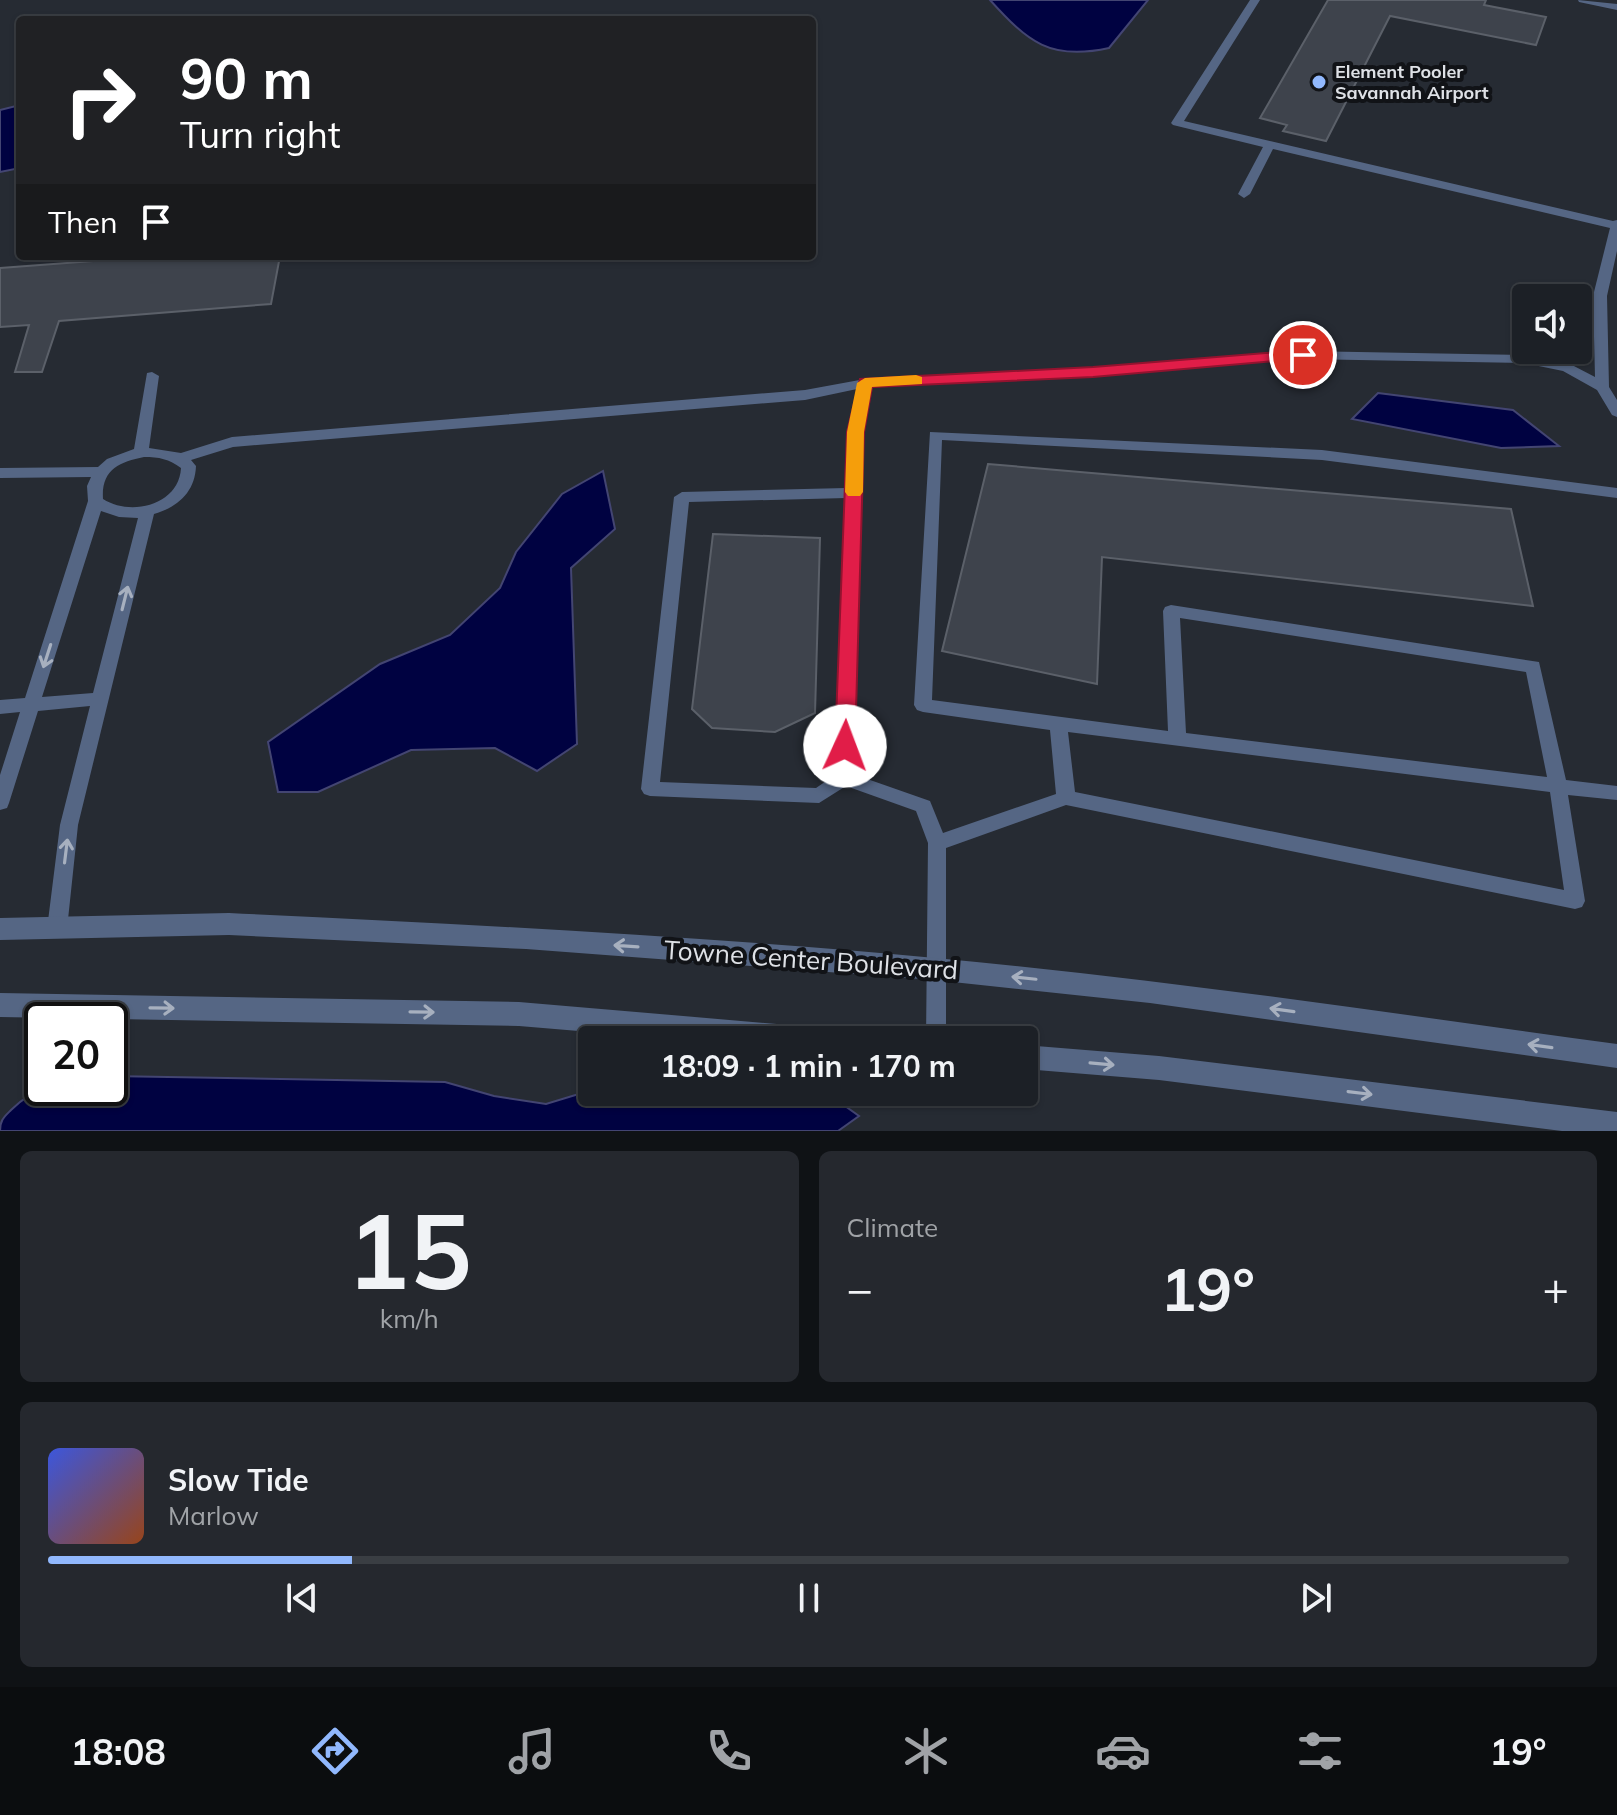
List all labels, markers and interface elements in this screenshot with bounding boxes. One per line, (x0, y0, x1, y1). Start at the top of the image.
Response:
text: 90 m (180, 43, 313, 113)
icon: right (48, 48, 152, 152)
place label: Element Pooler Savannah Airport (1335, 60, 1489, 104)
marker: Element Pooler Savannah Airport (1310, 73, 1328, 91)
text: Turn right (180, 112, 341, 157)
icon: arrive (134, 200, 178, 244)
text: Then (48, 203, 118, 241)
map controls (1512, 284, 1592, 364)
button: sound (1512, 284, 1592, 364)
pin (1269, 321, 1337, 389)
icon: arrive (1281, 333, 1325, 377)
one-way arrow (119, 586, 134, 612)
one-way arrow (39, 642, 54, 668)
position arrow (803, 704, 887, 788)
one-way arrow (59, 839, 74, 864)
street label: Towne Center Boulevard (663, 933, 959, 986)
one-way arrow (613, 938, 640, 953)
one-way arrow (1011, 971, 1038, 986)
one-way arrow (148, 1000, 175, 1015)
speed limit sign: 20 (24, 1002, 128, 1106)
one-way arrow (1270, 1002, 1295, 1017)
one-way arrow (408, 1005, 435, 1020)
one-way arrow (1528, 1038, 1553, 1053)
text: 18:09 · 1 min · 170 m (660, 1047, 956, 1085)
one-way arrow (1088, 1056, 1115, 1071)
one-way arrow (1347, 1086, 1372, 1101)
text: 15 (347, 1184, 472, 1315)
text: Climate (847, 1211, 938, 1244)
text: 19° (1160, 1251, 1255, 1326)
text: − (847, 1261, 873, 1316)
text: + (1543, 1261, 1569, 1316)
text: km/h (380, 1302, 439, 1335)
text: Slow Tide (168, 1461, 309, 1499)
text: Marlow (168, 1499, 259, 1532)
icon: previous (280, 1576, 324, 1620)
icon: pause (787, 1576, 831, 1620)
icon: next (1294, 1576, 1338, 1620)
icon: directions (307, 1723, 363, 1779)
icon: music (504, 1723, 560, 1779)
icon: phone (701, 1723, 757, 1779)
icon: climate (898, 1723, 954, 1779)
icon: car (1095, 1723, 1151, 1779)
icon: filters (1292, 1723, 1348, 1779)
text: 18:08 (71, 1729, 166, 1774)
text: 19° (1490, 1729, 1546, 1774)

